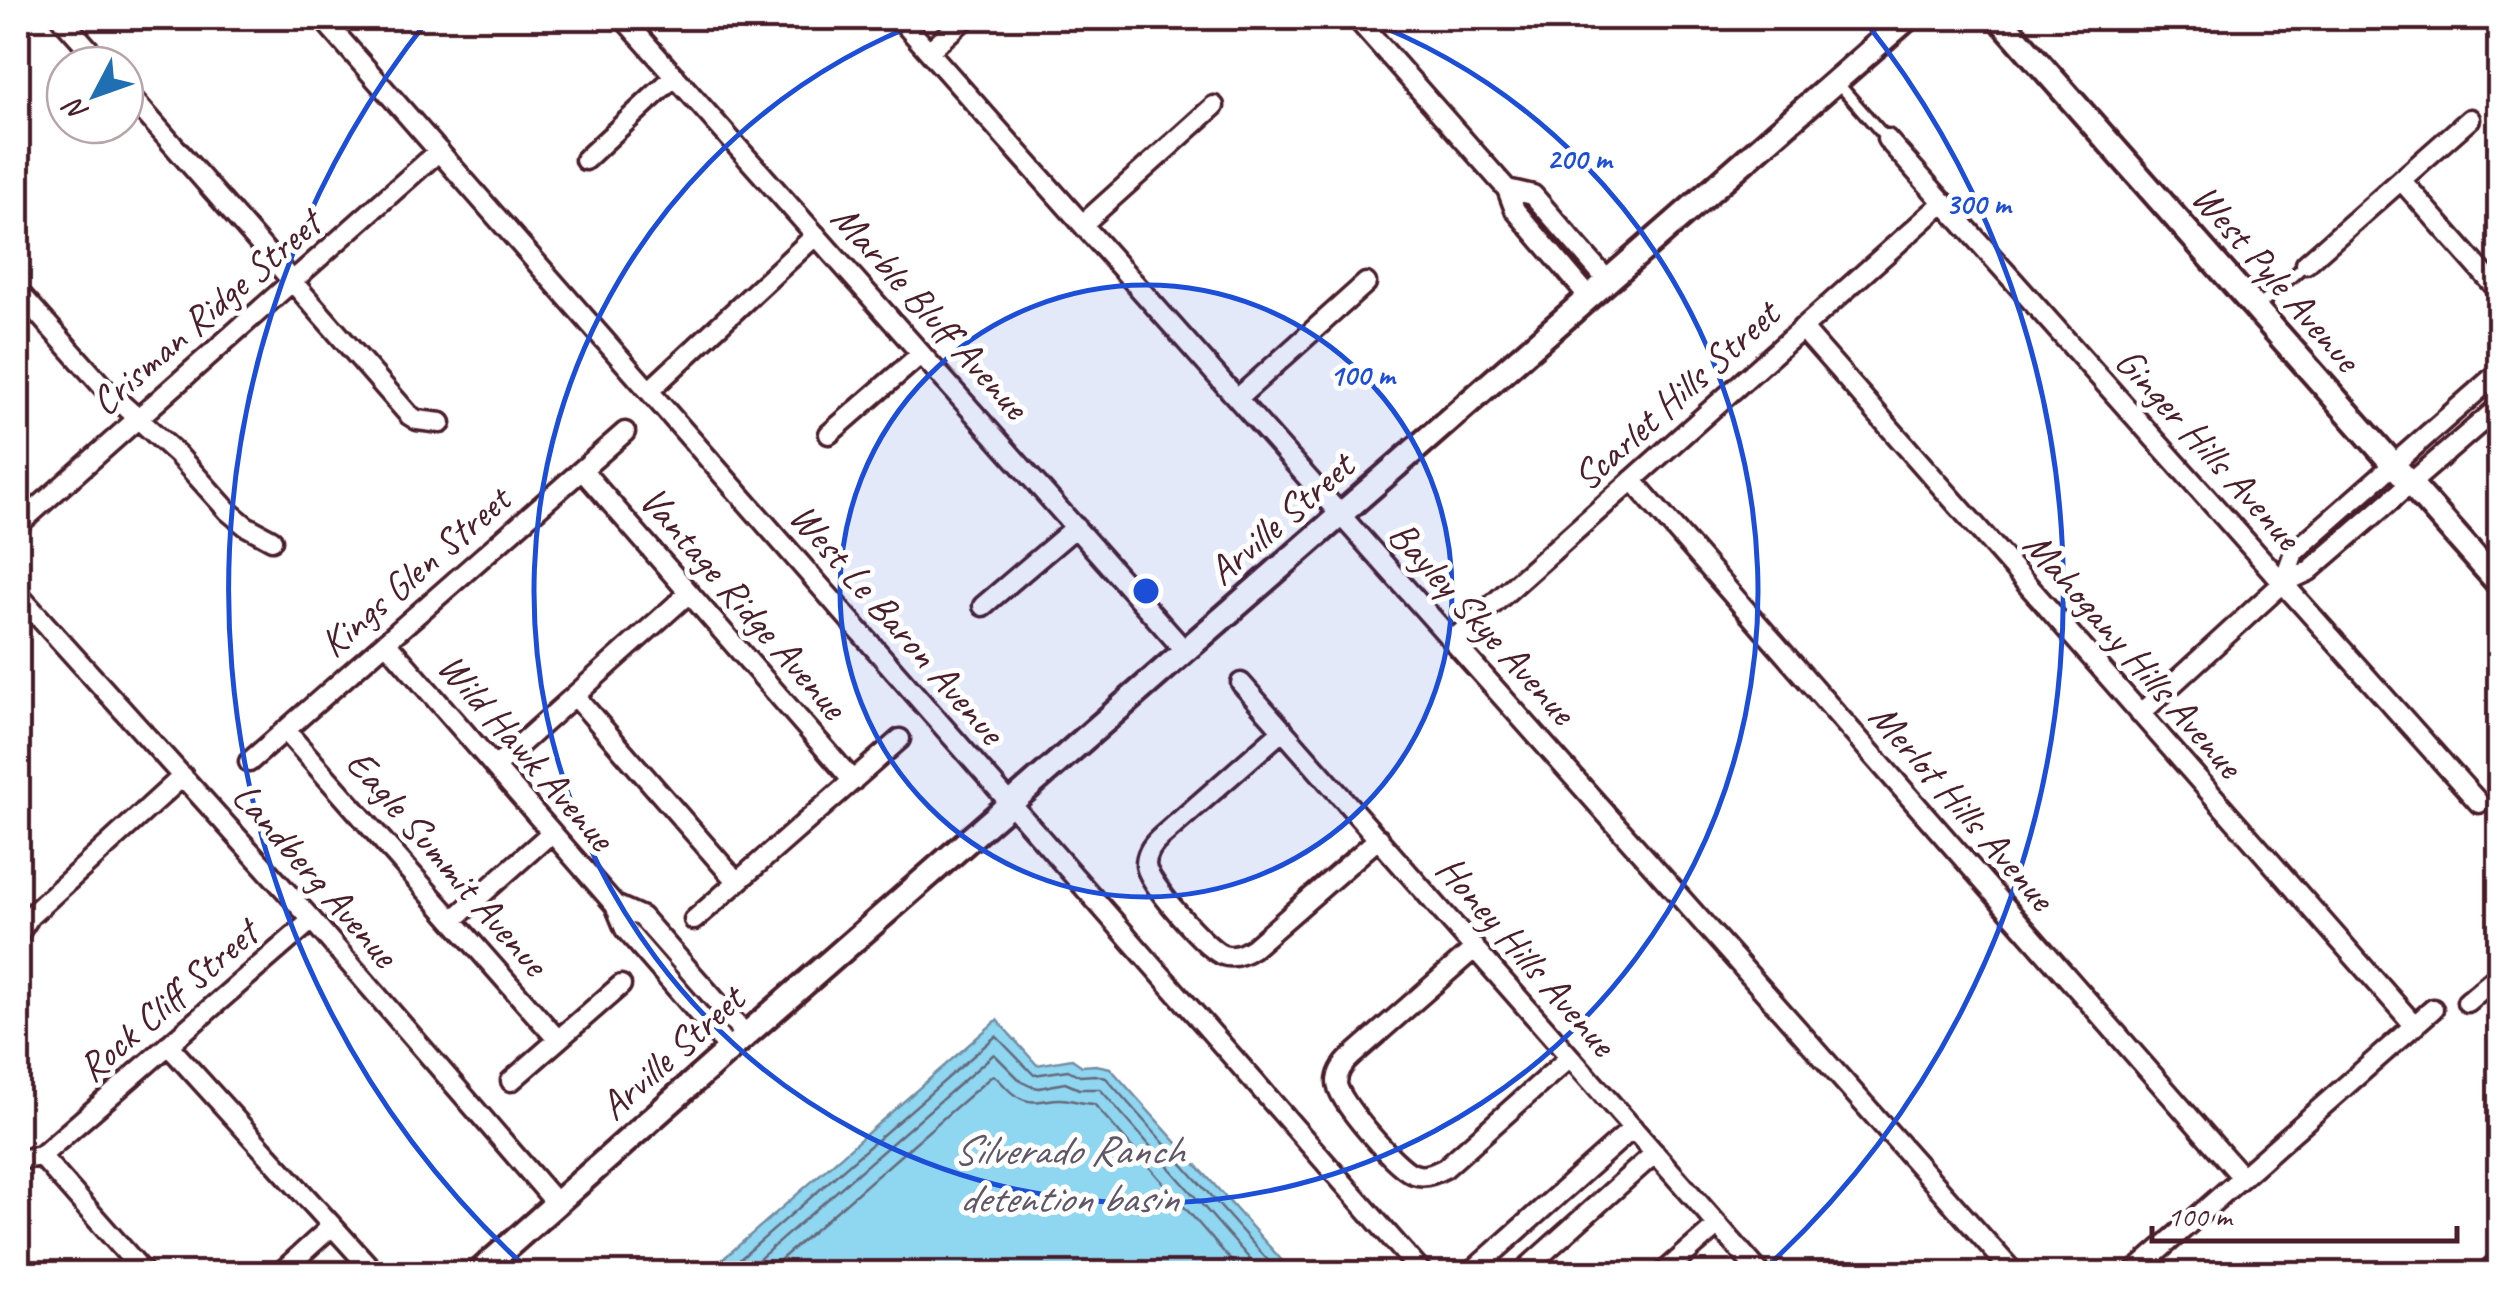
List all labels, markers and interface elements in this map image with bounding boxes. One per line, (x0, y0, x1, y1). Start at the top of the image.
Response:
north arrow (45, 45, 145, 145)
text: N (55, 90, 95, 129)
text: 200 m (1547, 140, 1614, 178)
street label: West Pyle Avenue (2181, 173, 2373, 384)
text: 300 m (1946, 185, 2013, 223)
street label: Marble Bluff Avenue (821, 194, 1042, 432)
street label: Crisman Ridge Street (80, 195, 335, 426)
street label: Scarlet Hills Street (1562, 287, 1792, 501)
street label: Ginger Hills Avenue (2104, 337, 2314, 563)
text: 100 m (1330, 356, 1397, 394)
street label: Arville Street (1197, 439, 1367, 596)
street label: Kings Glen Street (309, 473, 523, 668)
street label: Vantage Ridge Avenue (628, 476, 860, 732)
street label: West Le Baron Avenue (779, 493, 1018, 757)
street label: Bayley Skye Avenue (1378, 510, 1589, 737)
street label: Mahogany Hills Avenue (2013, 521, 2256, 790)
centre of rings (1128, 573, 1164, 609)
street label: Wild Hawk Avenue (427, 643, 628, 863)
street label: Merlot Hills Avenue (1858, 693, 2068, 923)
street label: Eagle Summit Avenue (335, 739, 561, 988)
street label: Landberg Avenue (221, 772, 411, 980)
street label: Honey Hills Avenue (1425, 845, 1629, 1069)
street label: Rock Cliff Street (67, 905, 272, 1093)
street label: Arville Street (589, 972, 757, 1131)
water label: Silverado Ranch detention basin (953, 1124, 1187, 1225)
scale bar (2152, 1181, 2457, 1243)
text: 100 m (2167, 1197, 2234, 1235)

